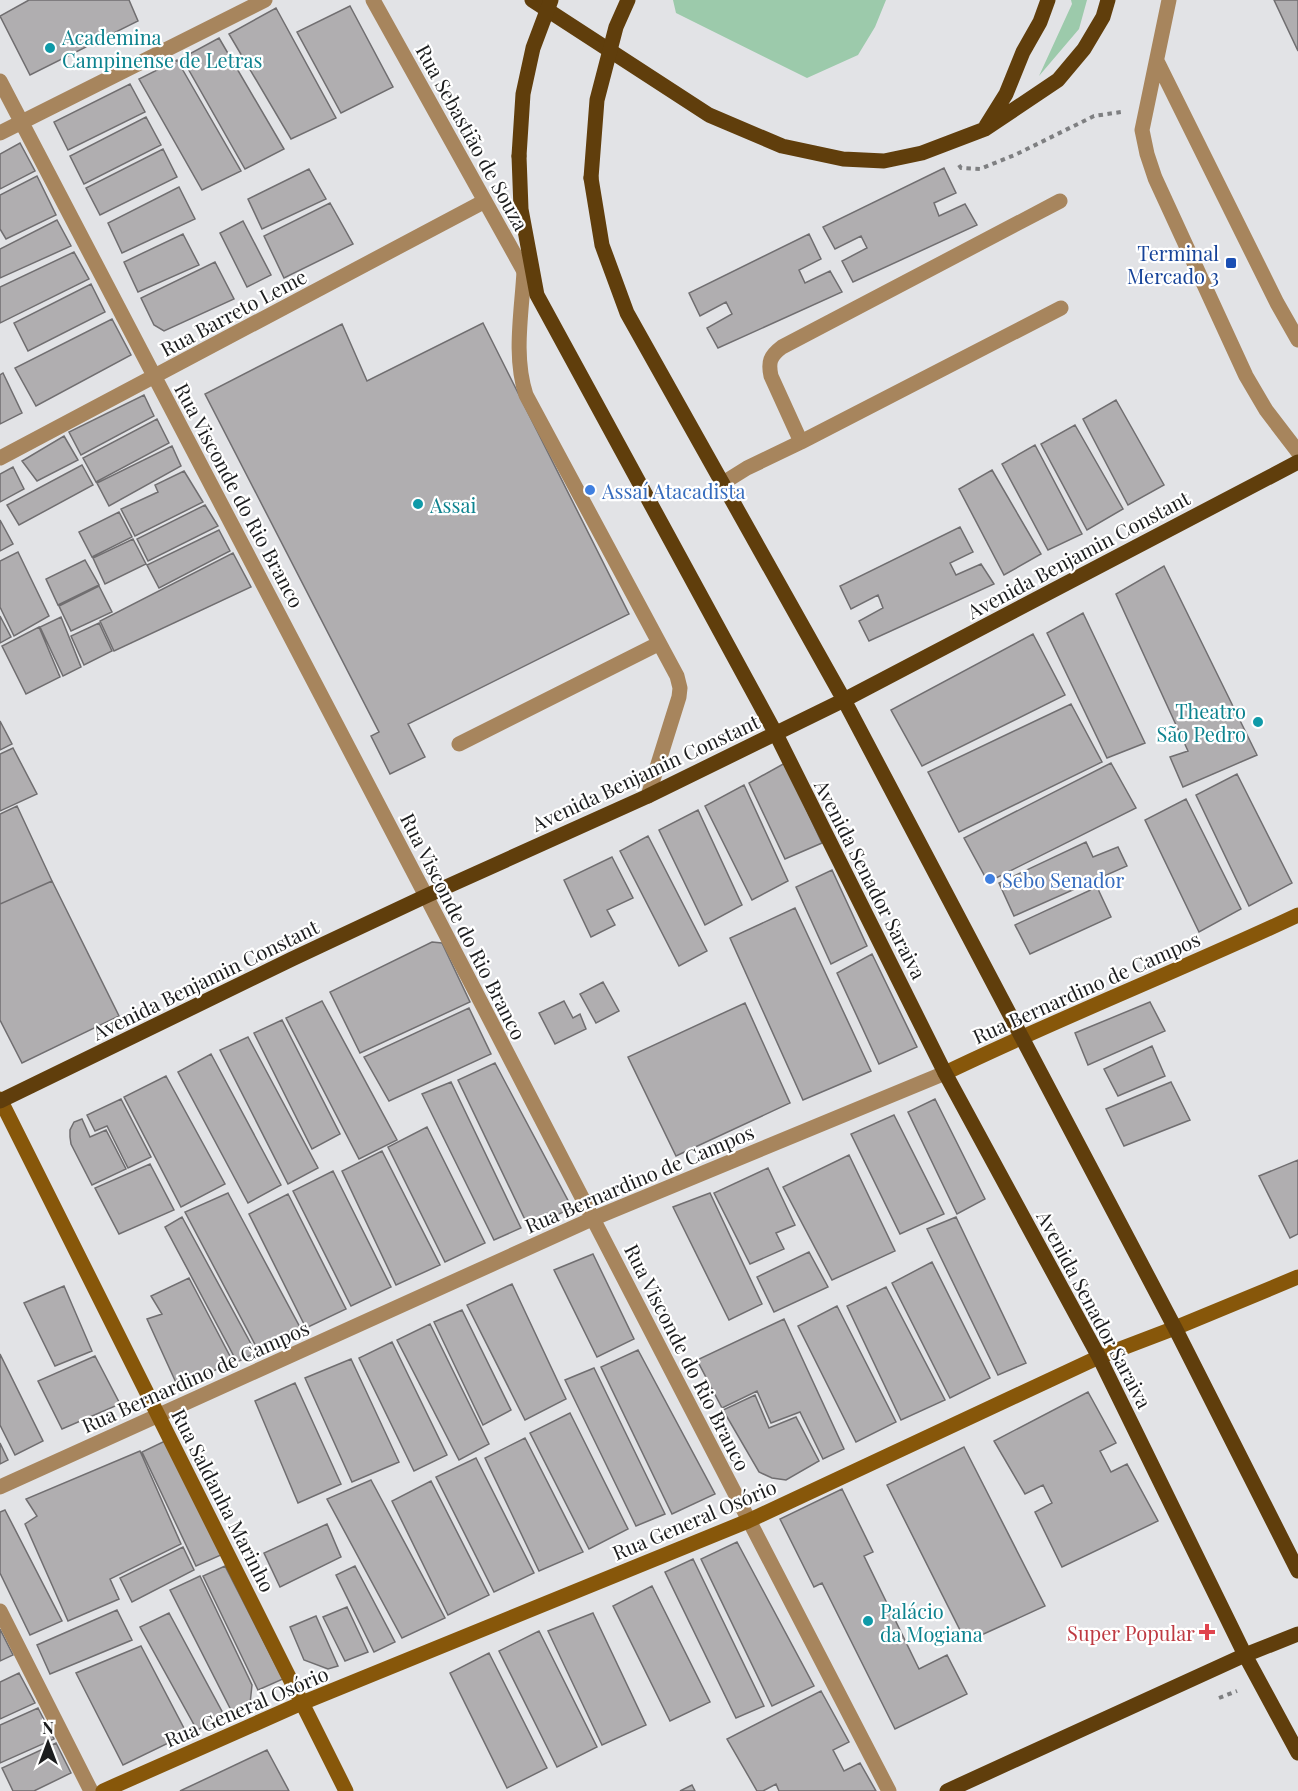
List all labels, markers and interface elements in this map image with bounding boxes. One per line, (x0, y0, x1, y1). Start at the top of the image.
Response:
place label: Academina Campinense de Letras (61, 23, 262, 73)
street label: Rua Sebastião de Souza (411, 39, 535, 235)
marker: Academina Campinense de Letras (43, 41, 57, 55)
place label: Terminal Mercado 3 (1127, 239, 1219, 289)
marker: Terminal Mercado 3 (1224, 256, 1238, 270)
street label: Rua Barreto Leme (155, 262, 311, 362)
street label: Rua Visconde do Rio Branco (169, 378, 311, 612)
place label: Assaí Atacadista (601, 477, 745, 504)
marker: Assaí Atacadista (583, 483, 597, 497)
street label: Avenida Benjamin Constant (961, 483, 1195, 625)
place label: Assai (429, 491, 476, 518)
marker: Assai (411, 497, 425, 511)
place label: Theatro São Pedro (1157, 697, 1246, 747)
street label: Avenida Benjamin Constant (526, 707, 764, 837)
marker: Theatro São Pedro (1251, 715, 1265, 729)
street label: Avenida Senador Saraiva (808, 774, 933, 983)
street label: Rua Visconde do Rio Branco (395, 808, 533, 1044)
place label: Sebo Senador (1002, 866, 1125, 893)
marker: Sebo Senador (983, 872, 997, 886)
street label: Avenida Benjamin Constant (87, 912, 323, 1046)
street label: Rua Bernardino de Campos (968, 925, 1204, 1049)
street label: Rua Bernardino de Campos (520, 1117, 758, 1239)
street label: Avenida Senador Saraiva (1031, 1204, 1159, 1413)
street label: Rua Visconde do Rio Branco (619, 1239, 757, 1475)
street label: Rua Bernardino de Campos (77, 1314, 313, 1438)
street label: Rua Saldanha Marinho (166, 1404, 282, 1596)
street label: Rua General Osório (608, 1472, 780, 1566)
place label: Palácio da Mogiana (880, 1597, 983, 1647)
marker: Palácio da Mogiana (861, 1614, 875, 1628)
place label: Super Popular (1067, 1619, 1195, 1646)
marker: Super Popular (1200, 1625, 1214, 1639)
street label: Rua General Osório (160, 1659, 332, 1753)
north arrow (18, 1713, 78, 1773)
text: N (42, 1717, 54, 1738)

